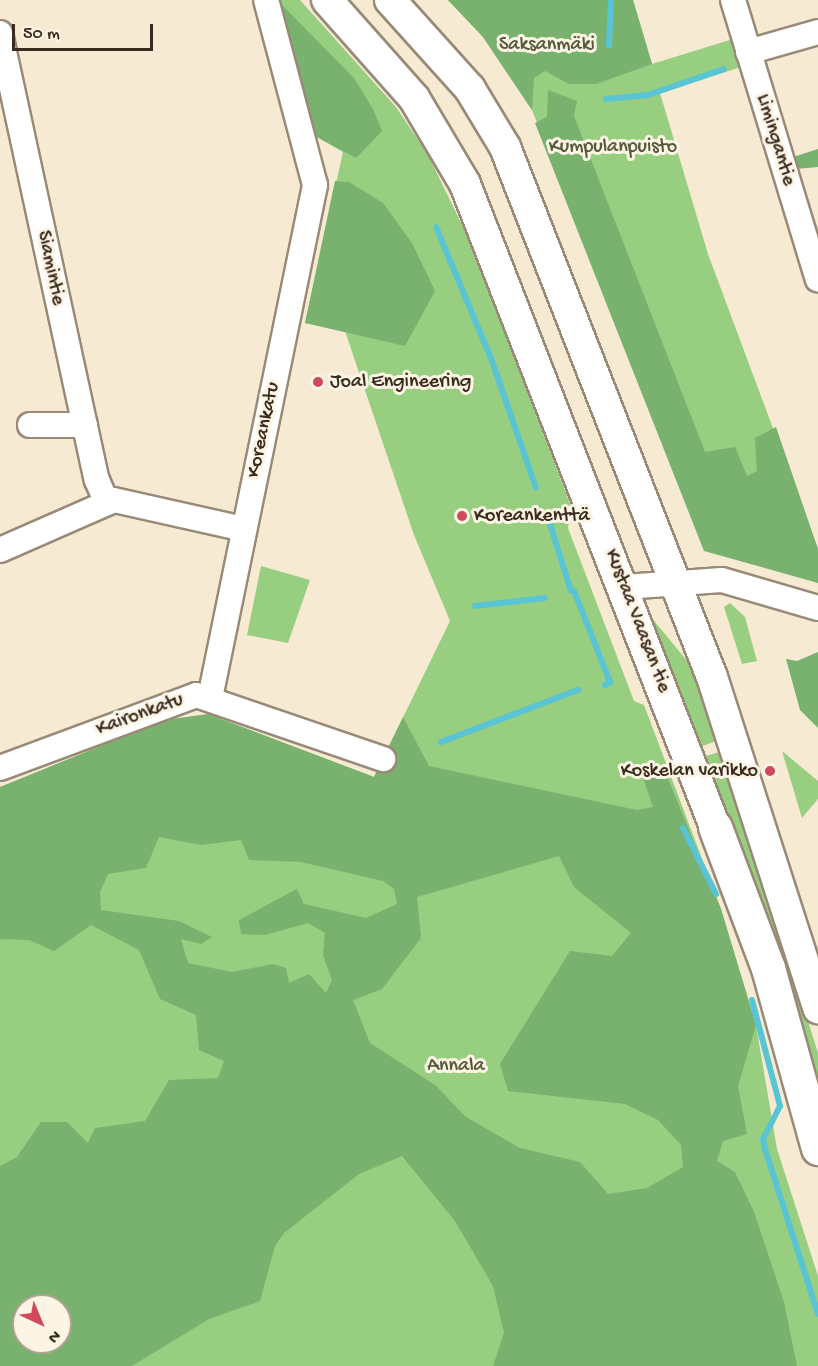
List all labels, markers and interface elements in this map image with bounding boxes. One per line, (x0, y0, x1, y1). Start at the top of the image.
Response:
scale bar (15, 12, 156, 50)
text: 50 m (23, 24, 60, 45)
park label: Saksanmäki (499, 33, 595, 57)
street label: Limingantie (750, 91, 800, 189)
park label: Kumpulanpuisto (549, 135, 677, 159)
street label: Siamintie (30, 229, 70, 307)
place label: Joal Engineering (330, 370, 471, 394)
marker: Joal Engineering (311, 375, 325, 389)
street label: Koreankatu (242, 380, 286, 480)
place label: Koreankenttä (474, 504, 590, 528)
marker: Koreankenttä (455, 509, 469, 523)
street label: Kustaa Vaasan tie (599, 546, 675, 696)
street label: Kaironkatu (93, 688, 187, 742)
place label: Koskelan varikko (621, 759, 758, 783)
marker: Koskelan varikko (763, 764, 777, 778)
park label: Annala (427, 1054, 485, 1078)
north arrow (12, 1294, 72, 1354)
text: N (43, 1325, 64, 1346)

